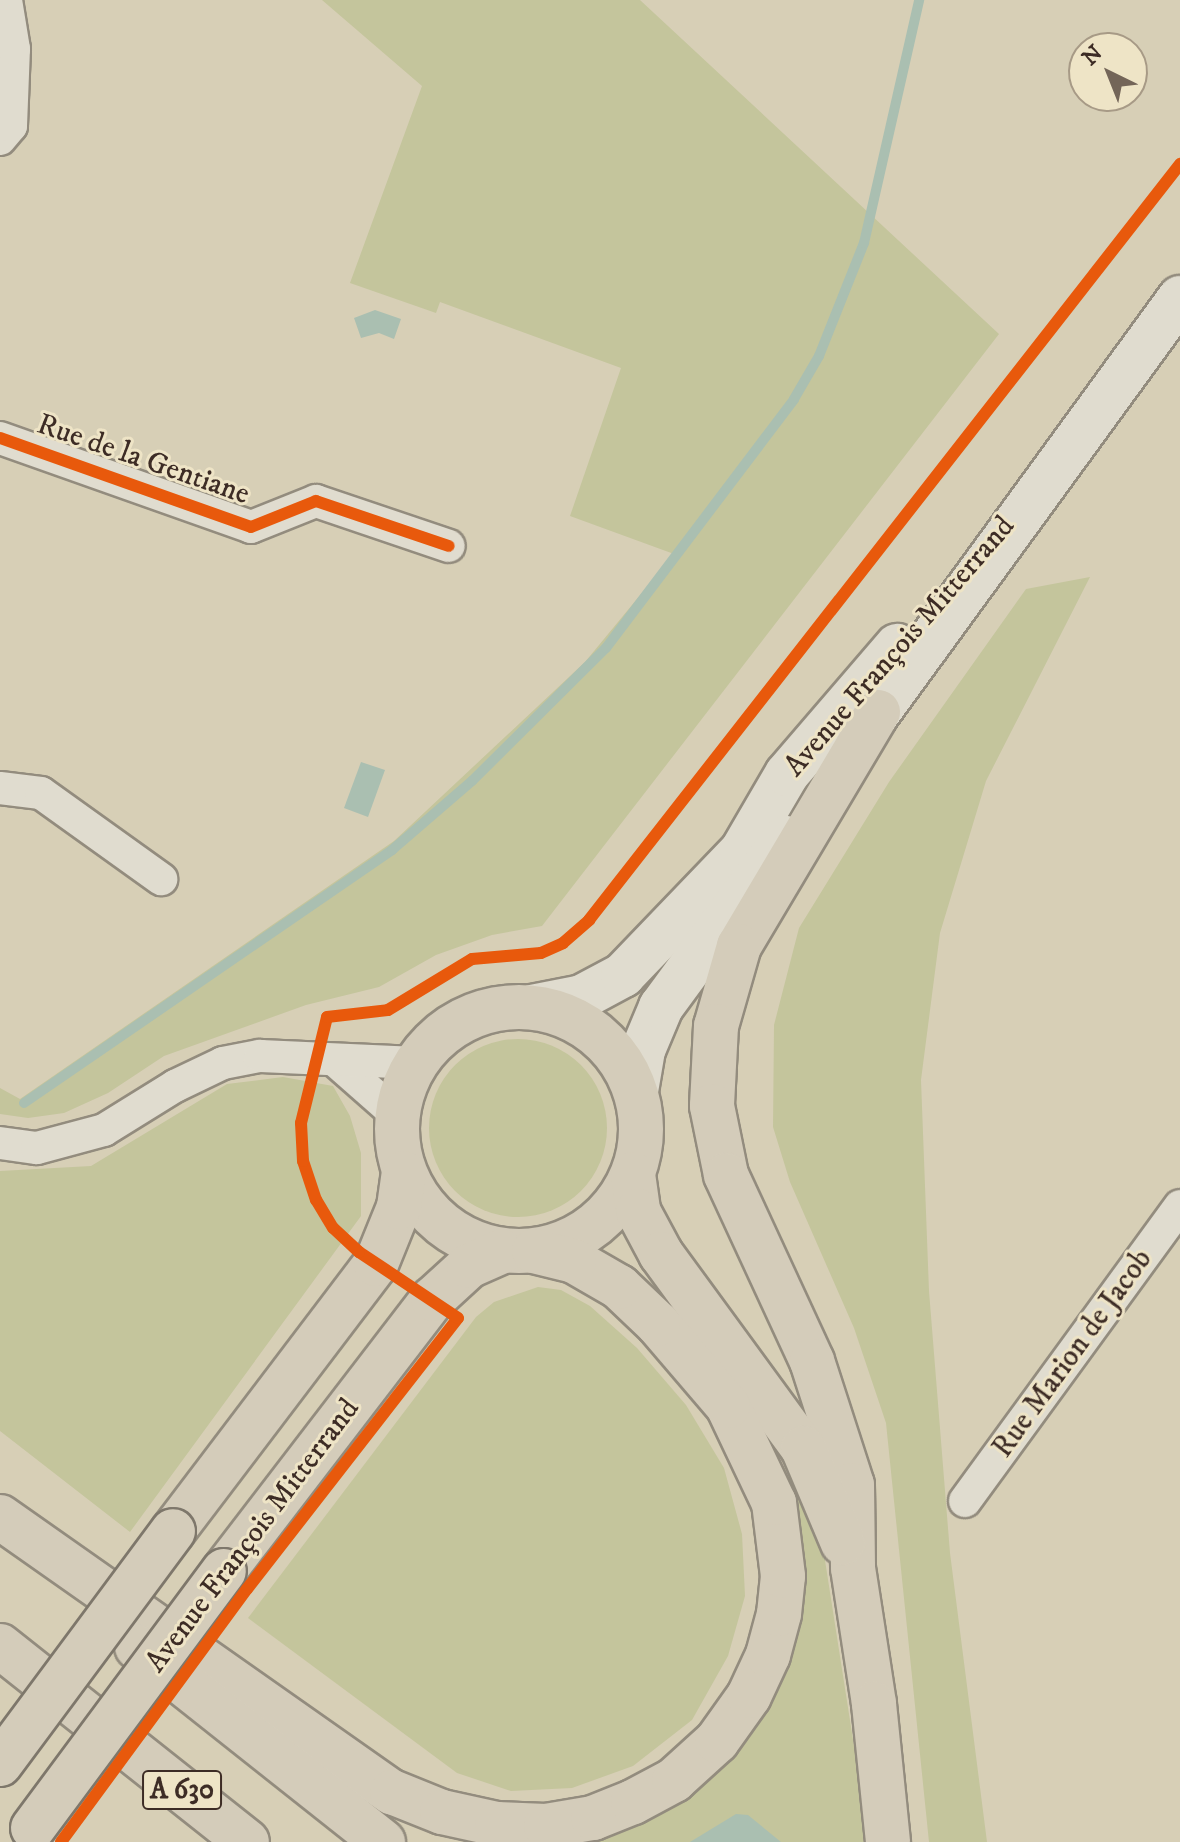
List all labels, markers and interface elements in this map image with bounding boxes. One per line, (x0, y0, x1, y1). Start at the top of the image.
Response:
north arrow (1068, 32, 1148, 112)
text: N (1077, 40, 1108, 72)
street label: Rue de la Gentiane (32, 407, 254, 513)
street label: Avenue François Mitterrand (777, 509, 1023, 785)
street label: Rue Marion de Jacob (985, 1243, 1161, 1465)
street label: Avenue François Mitterrand (138, 1392, 368, 1680)
road number: A 630 (142, 1766, 222, 1814)

